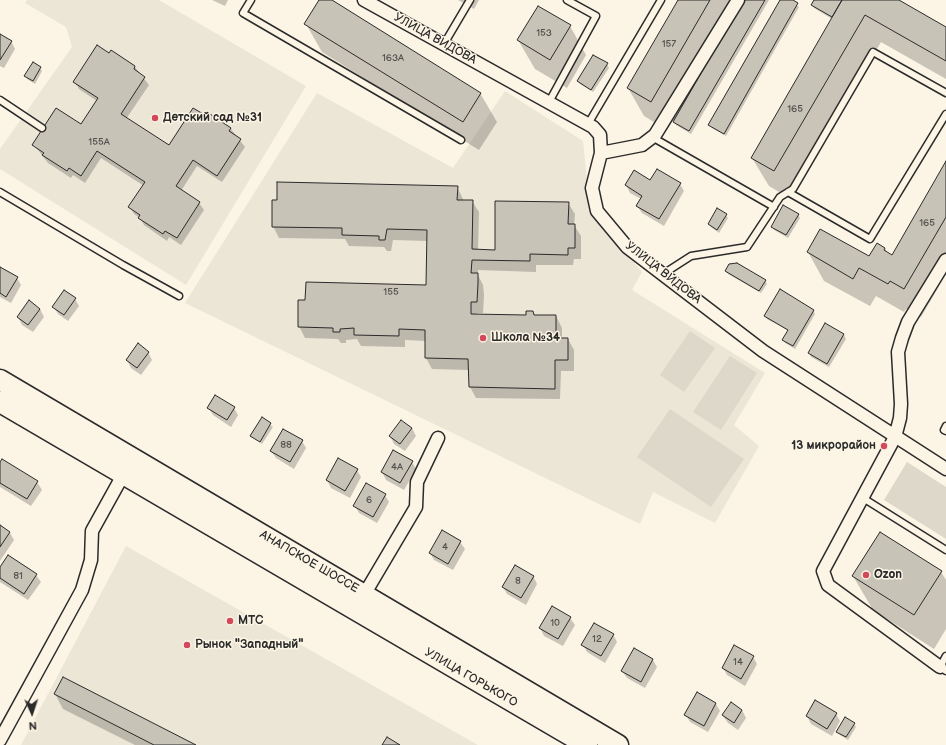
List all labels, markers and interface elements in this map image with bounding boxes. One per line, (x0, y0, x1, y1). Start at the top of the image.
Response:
street label: УЛИЦА ВИДОВА (391, 10, 479, 68)
house number: 153 (536, 27, 552, 39)
house number: 157 (662, 38, 676, 50)
house number: 163А (382, 52, 404, 64)
house number: 165 (787, 103, 803, 115)
place label: Детский сад №31 (163, 111, 262, 125)
marker: Детский сад №31 (150, 113, 160, 123)
house number: 155А (88, 136, 110, 148)
house number: 165 (919, 217, 935, 229)
street label: УЛИЦА ВИДОВА (622, 239, 704, 307)
house number: 155 (383, 286, 399, 298)
place label: Школа №34 (491, 331, 560, 345)
marker: Школа №34 (478, 333, 488, 343)
house number: 88 (280, 439, 292, 451)
place label: 13 микрорайон (791, 439, 876, 453)
marker: 13 микрорайон (879, 441, 889, 451)
house number: 4А (391, 461, 403, 473)
house number: 6 (366, 494, 372, 506)
street label: АНАПСКОЕ ШОССЕ (257, 528, 361, 596)
house number: 4 (442, 541, 448, 553)
place label: Ozon (874, 568, 902, 582)
house number: 81 (13, 570, 23, 582)
marker: Ozon (861, 570, 871, 580)
house number: 8 (515, 575, 521, 587)
place label: МТС (238, 614, 263, 628)
marker: МТС (225, 616, 235, 626)
house number: 10 (550, 617, 560, 629)
house number: 12 (592, 633, 602, 645)
place label: Рынок "Западный" (195, 638, 304, 652)
marker: Рынок "Западный" (182, 640, 192, 650)
street label: УЛИЦА ГОРЬКОГО (422, 646, 520, 710)
house number: 14 (733, 656, 743, 668)
north arrow (12, 693, 52, 733)
text: N (28, 719, 37, 732)

